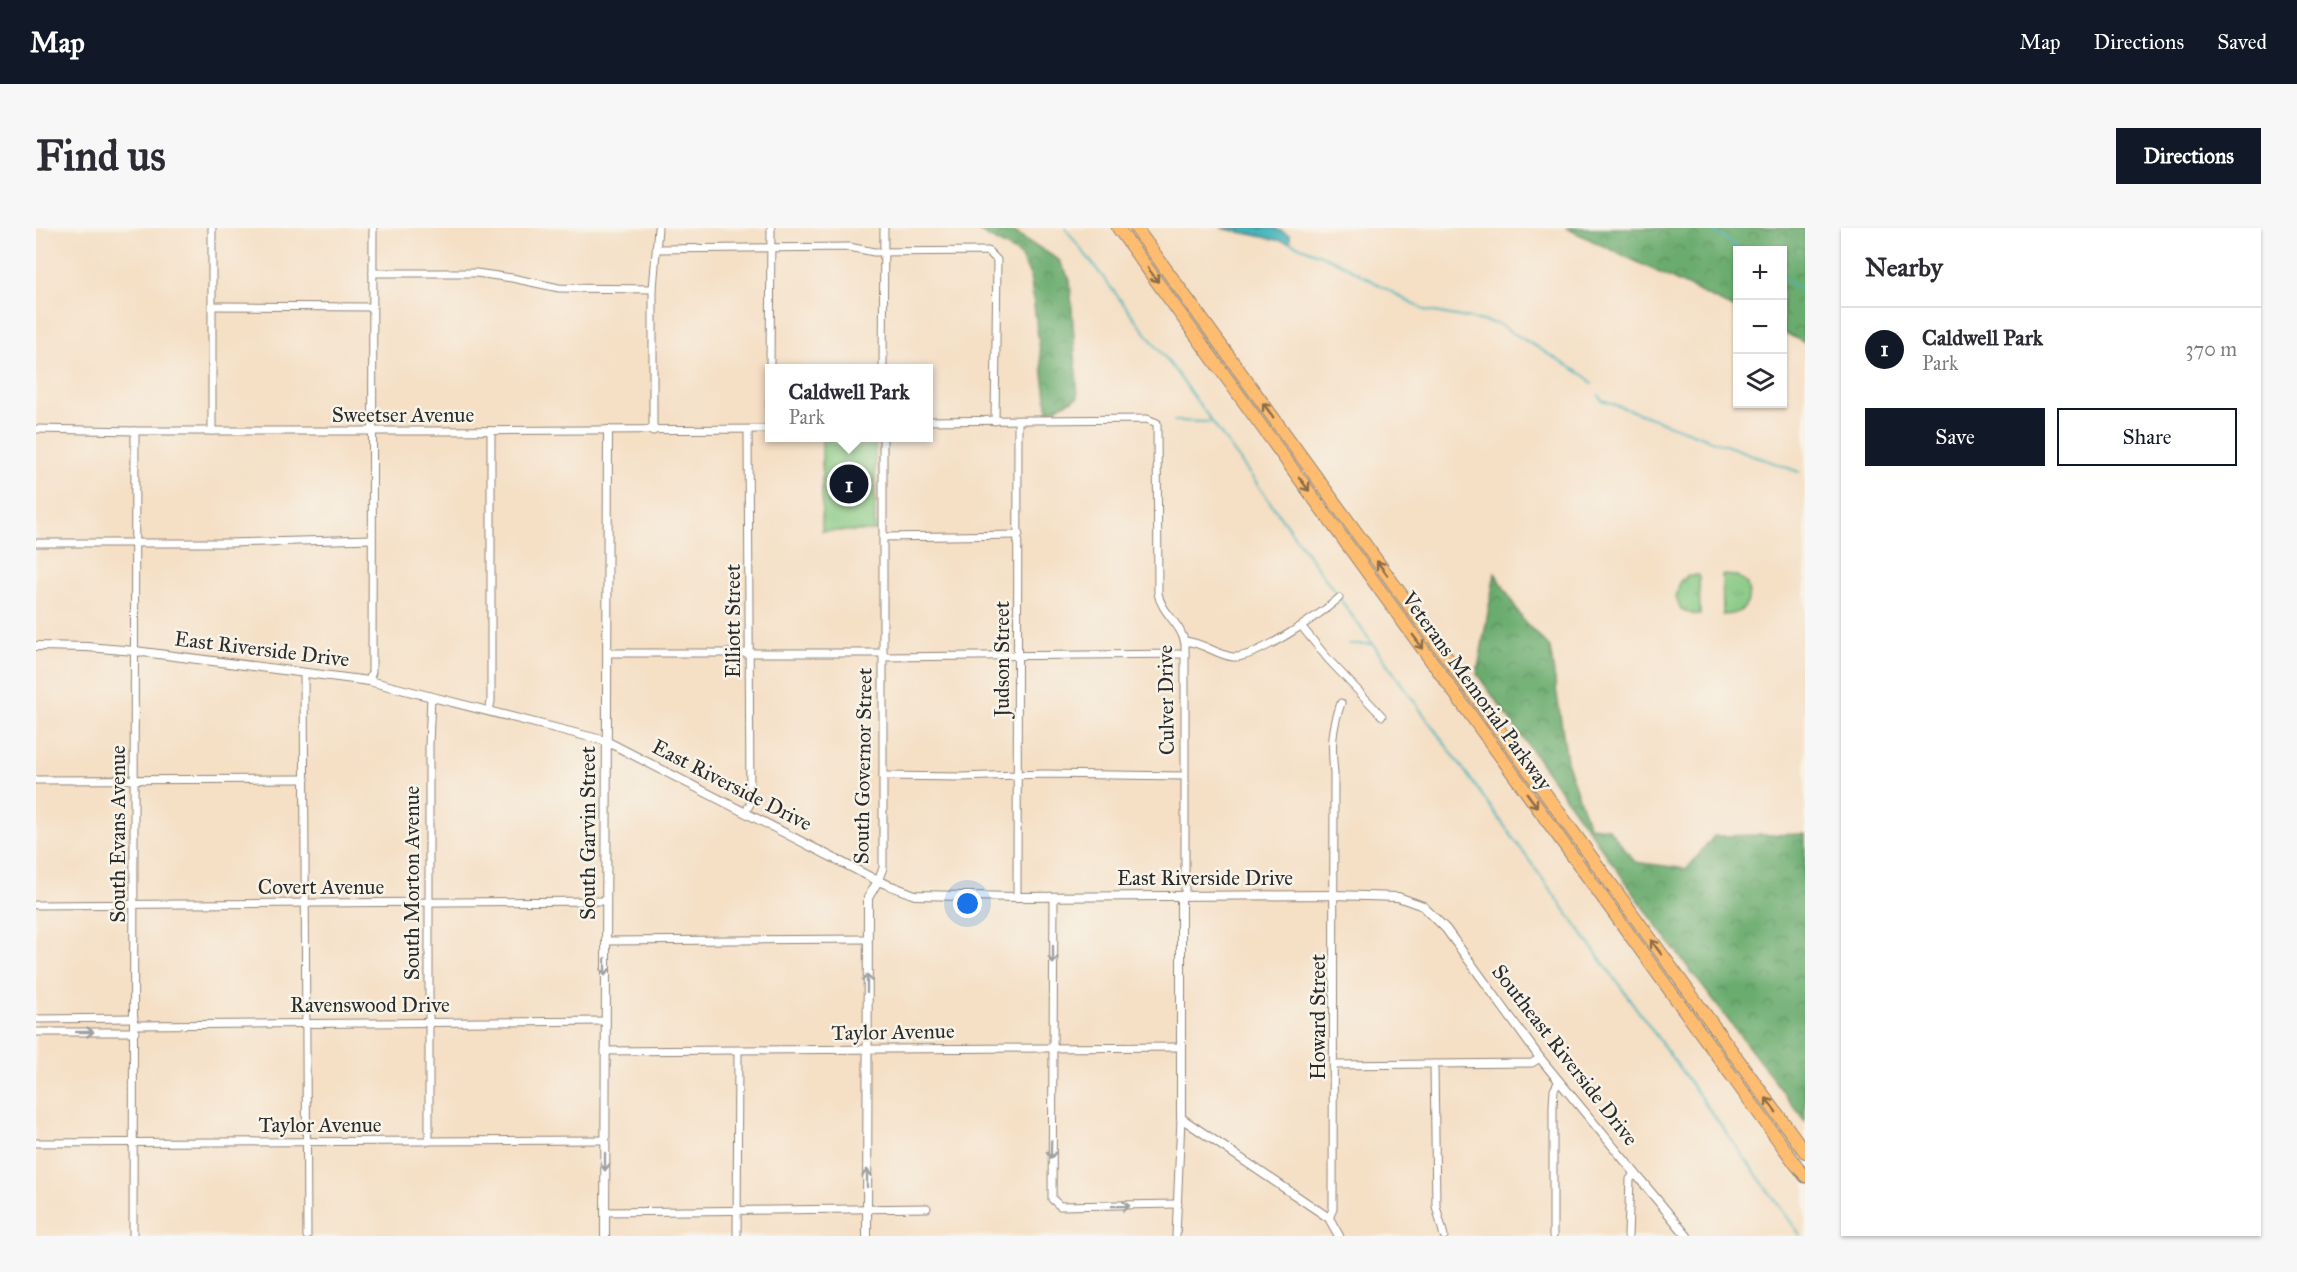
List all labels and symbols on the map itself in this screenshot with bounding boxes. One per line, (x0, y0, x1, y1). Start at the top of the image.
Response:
one-way arrow (1146, 267, 1159, 283)
street label: Sweetser Avenue (332, 402, 474, 428)
one-way arrow (1262, 402, 1274, 418)
pin: 1 (830, 462, 868, 506)
one-way arrow (1298, 476, 1310, 492)
one-way arrow (1376, 560, 1388, 576)
street label: Elliott Street (720, 563, 746, 678)
street label: Veterans Memorial Parkway (1395, 586, 1559, 796)
street label: Judson Street (989, 600, 1015, 719)
street label: East Riverside Drive (173, 625, 351, 673)
one-way arrow (1412, 634, 1424, 650)
street label: Culver Drive (1152, 644, 1180, 755)
street label: South Governor Street (848, 667, 878, 865)
street label: East Riverside Drive (648, 733, 817, 837)
street label: South Evans Avenue (105, 745, 131, 923)
street label: South Garvin Street (575, 745, 601, 920)
street label: South Morton Avenue (399, 785, 425, 980)
one-way arrow (1526, 792, 1538, 808)
street label: East Riverside Drive (1117, 865, 1293, 891)
street label: Covert Avenue (258, 874, 384, 900)
your location (953, 889, 982, 918)
one-way arrow (1650, 939, 1663, 955)
one-way arrow (1047, 945, 1059, 965)
street label: Howard Street (1305, 953, 1331, 1080)
one-way arrow (600, 957, 611, 977)
street label: Southeast Riverside Drive (1486, 959, 1644, 1151)
one-way arrow (862, 973, 873, 993)
street label: Ravenswood Drive (290, 992, 450, 1018)
street label: Taylor Avenue (831, 1018, 955, 1046)
one-way arrow (75, 1026, 95, 1038)
one-way arrow (1765, 1097, 1777, 1113)
street label: Taylor Avenue (258, 1112, 382, 1138)
one-way arrow (1045, 1140, 1057, 1160)
one-way arrow (599, 1152, 611, 1172)
one-way arrow (861, 1168, 873, 1188)
one-way arrow (1111, 1200, 1131, 1211)

